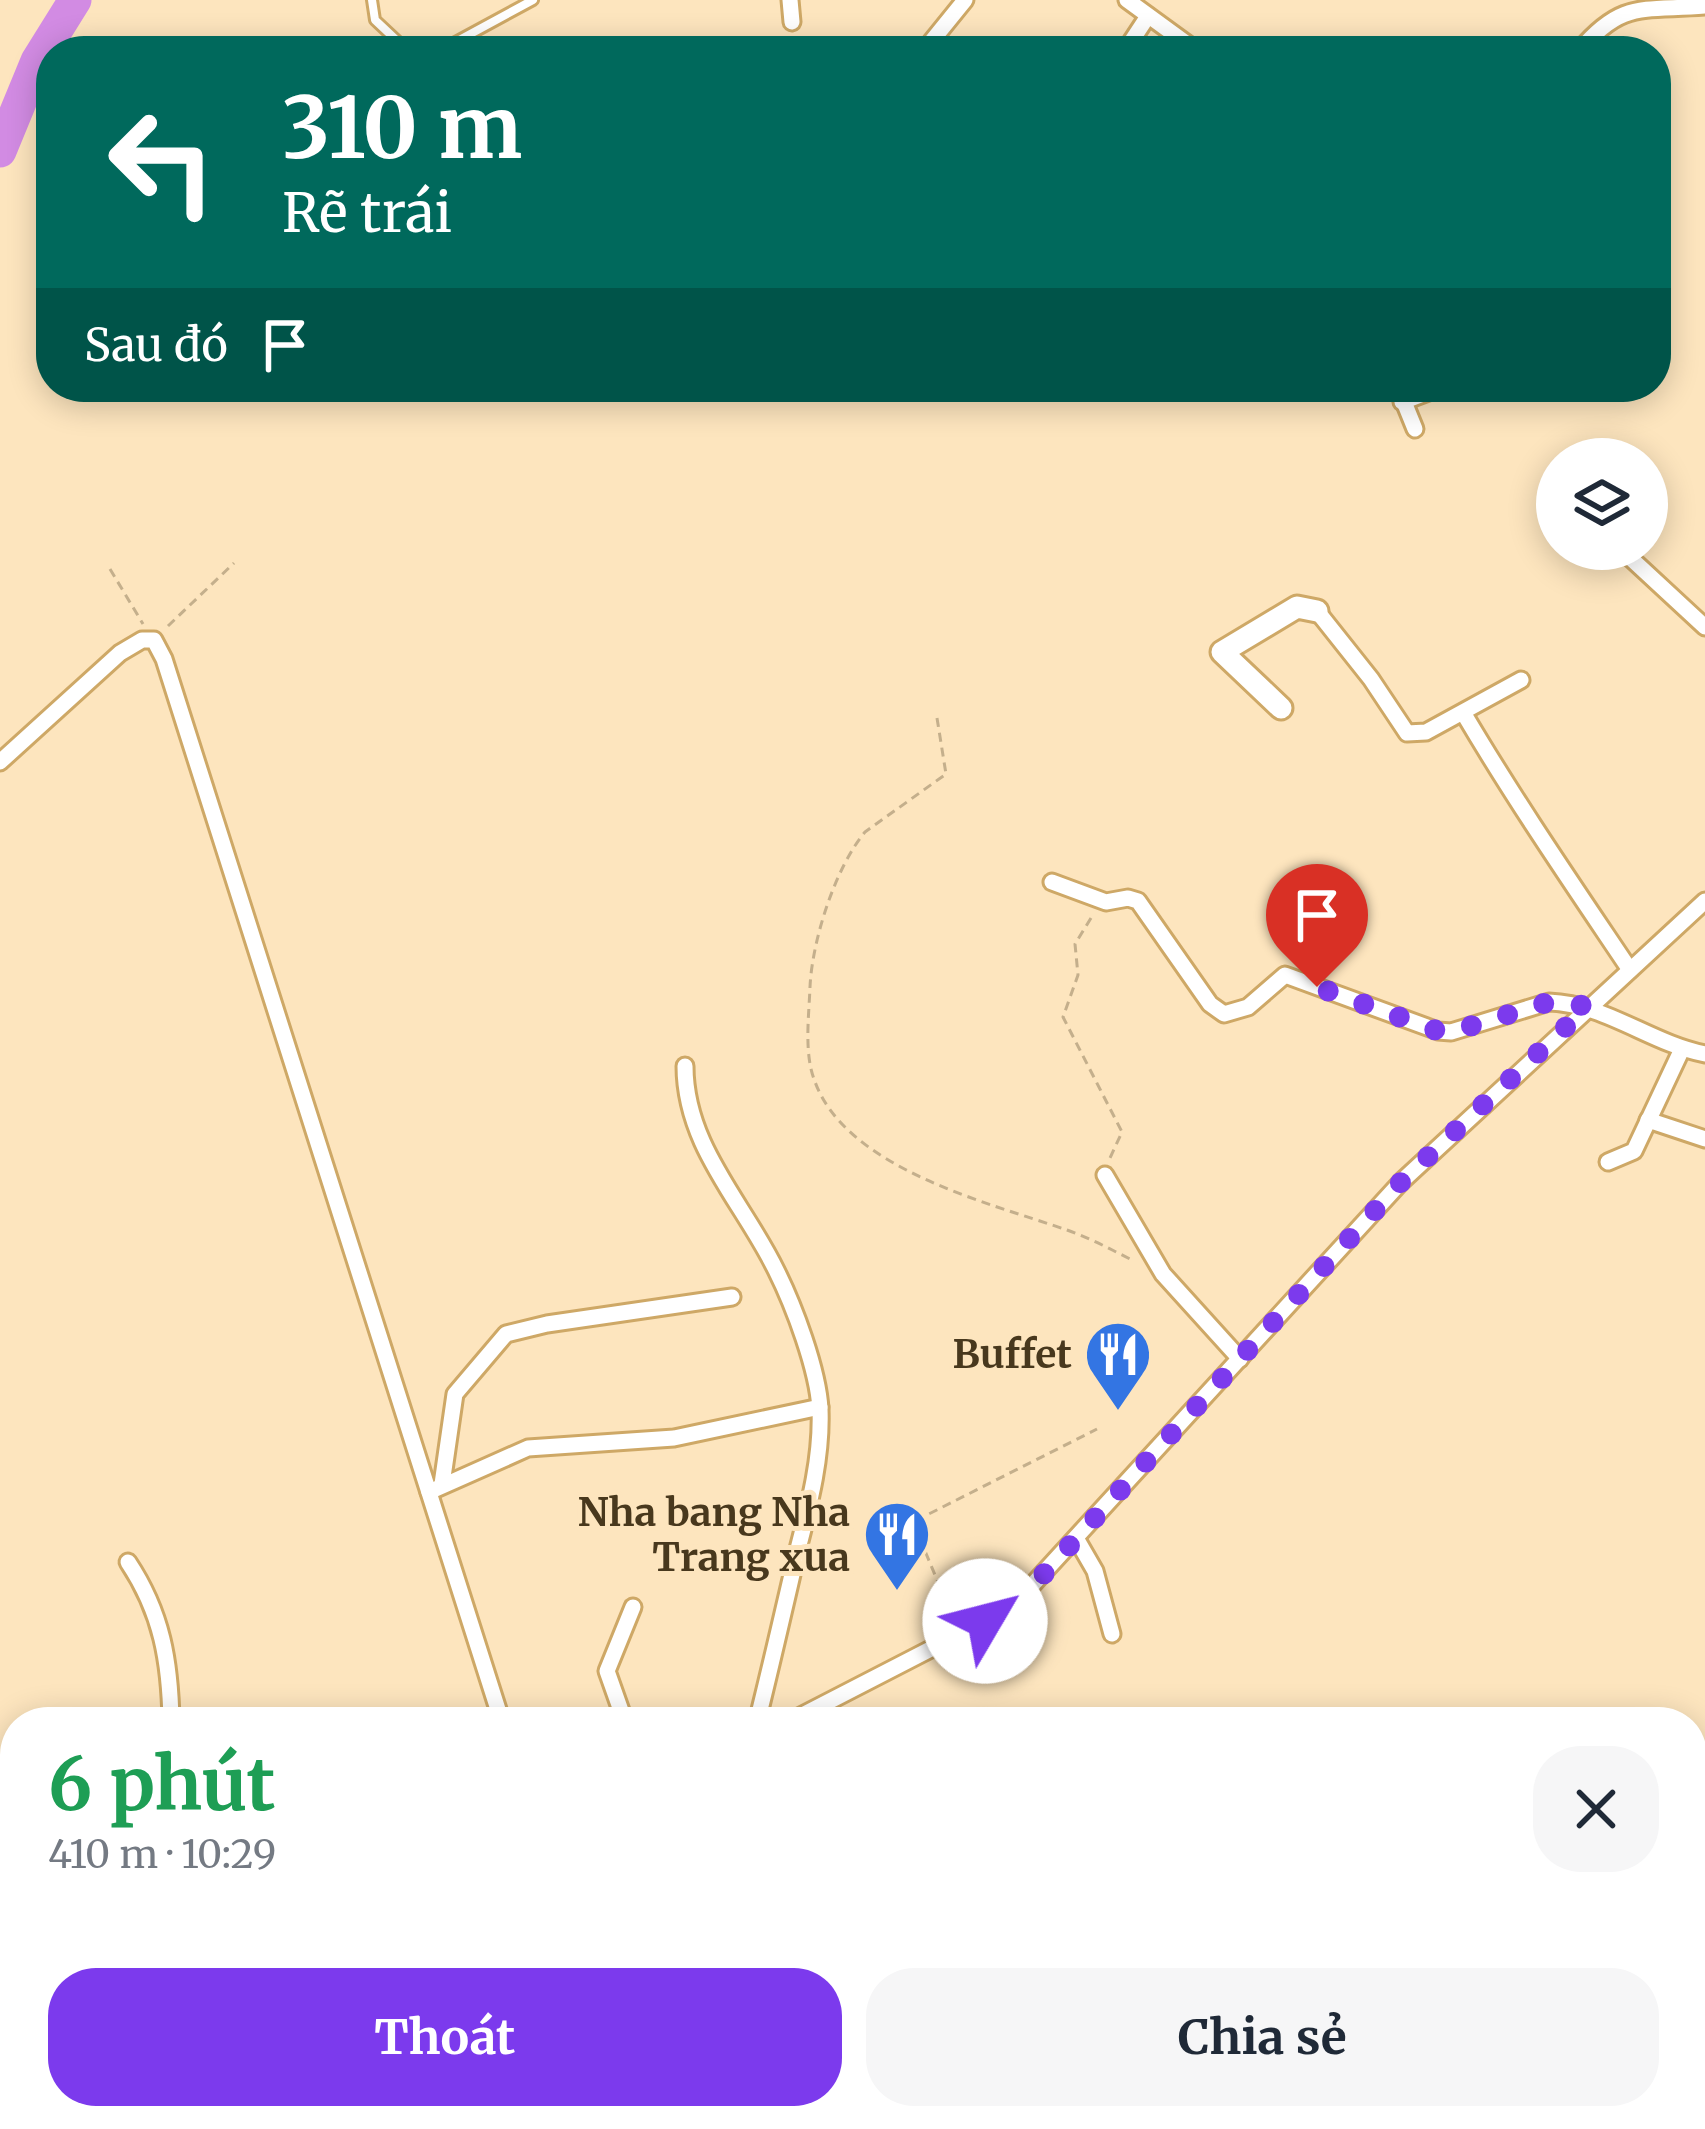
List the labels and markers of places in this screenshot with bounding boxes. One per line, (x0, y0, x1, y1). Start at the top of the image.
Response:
pin (1266, 864, 1368, 987)
restaurant icon: Buffet (1083, 1319, 1153, 1413)
place label: Buffet (953, 1330, 1072, 1379)
place label: Nha bang Nha Trang xua (578, 1488, 850, 1582)
restaurant icon: Nha bang Nha Trang xua (862, 1499, 932, 1593)

